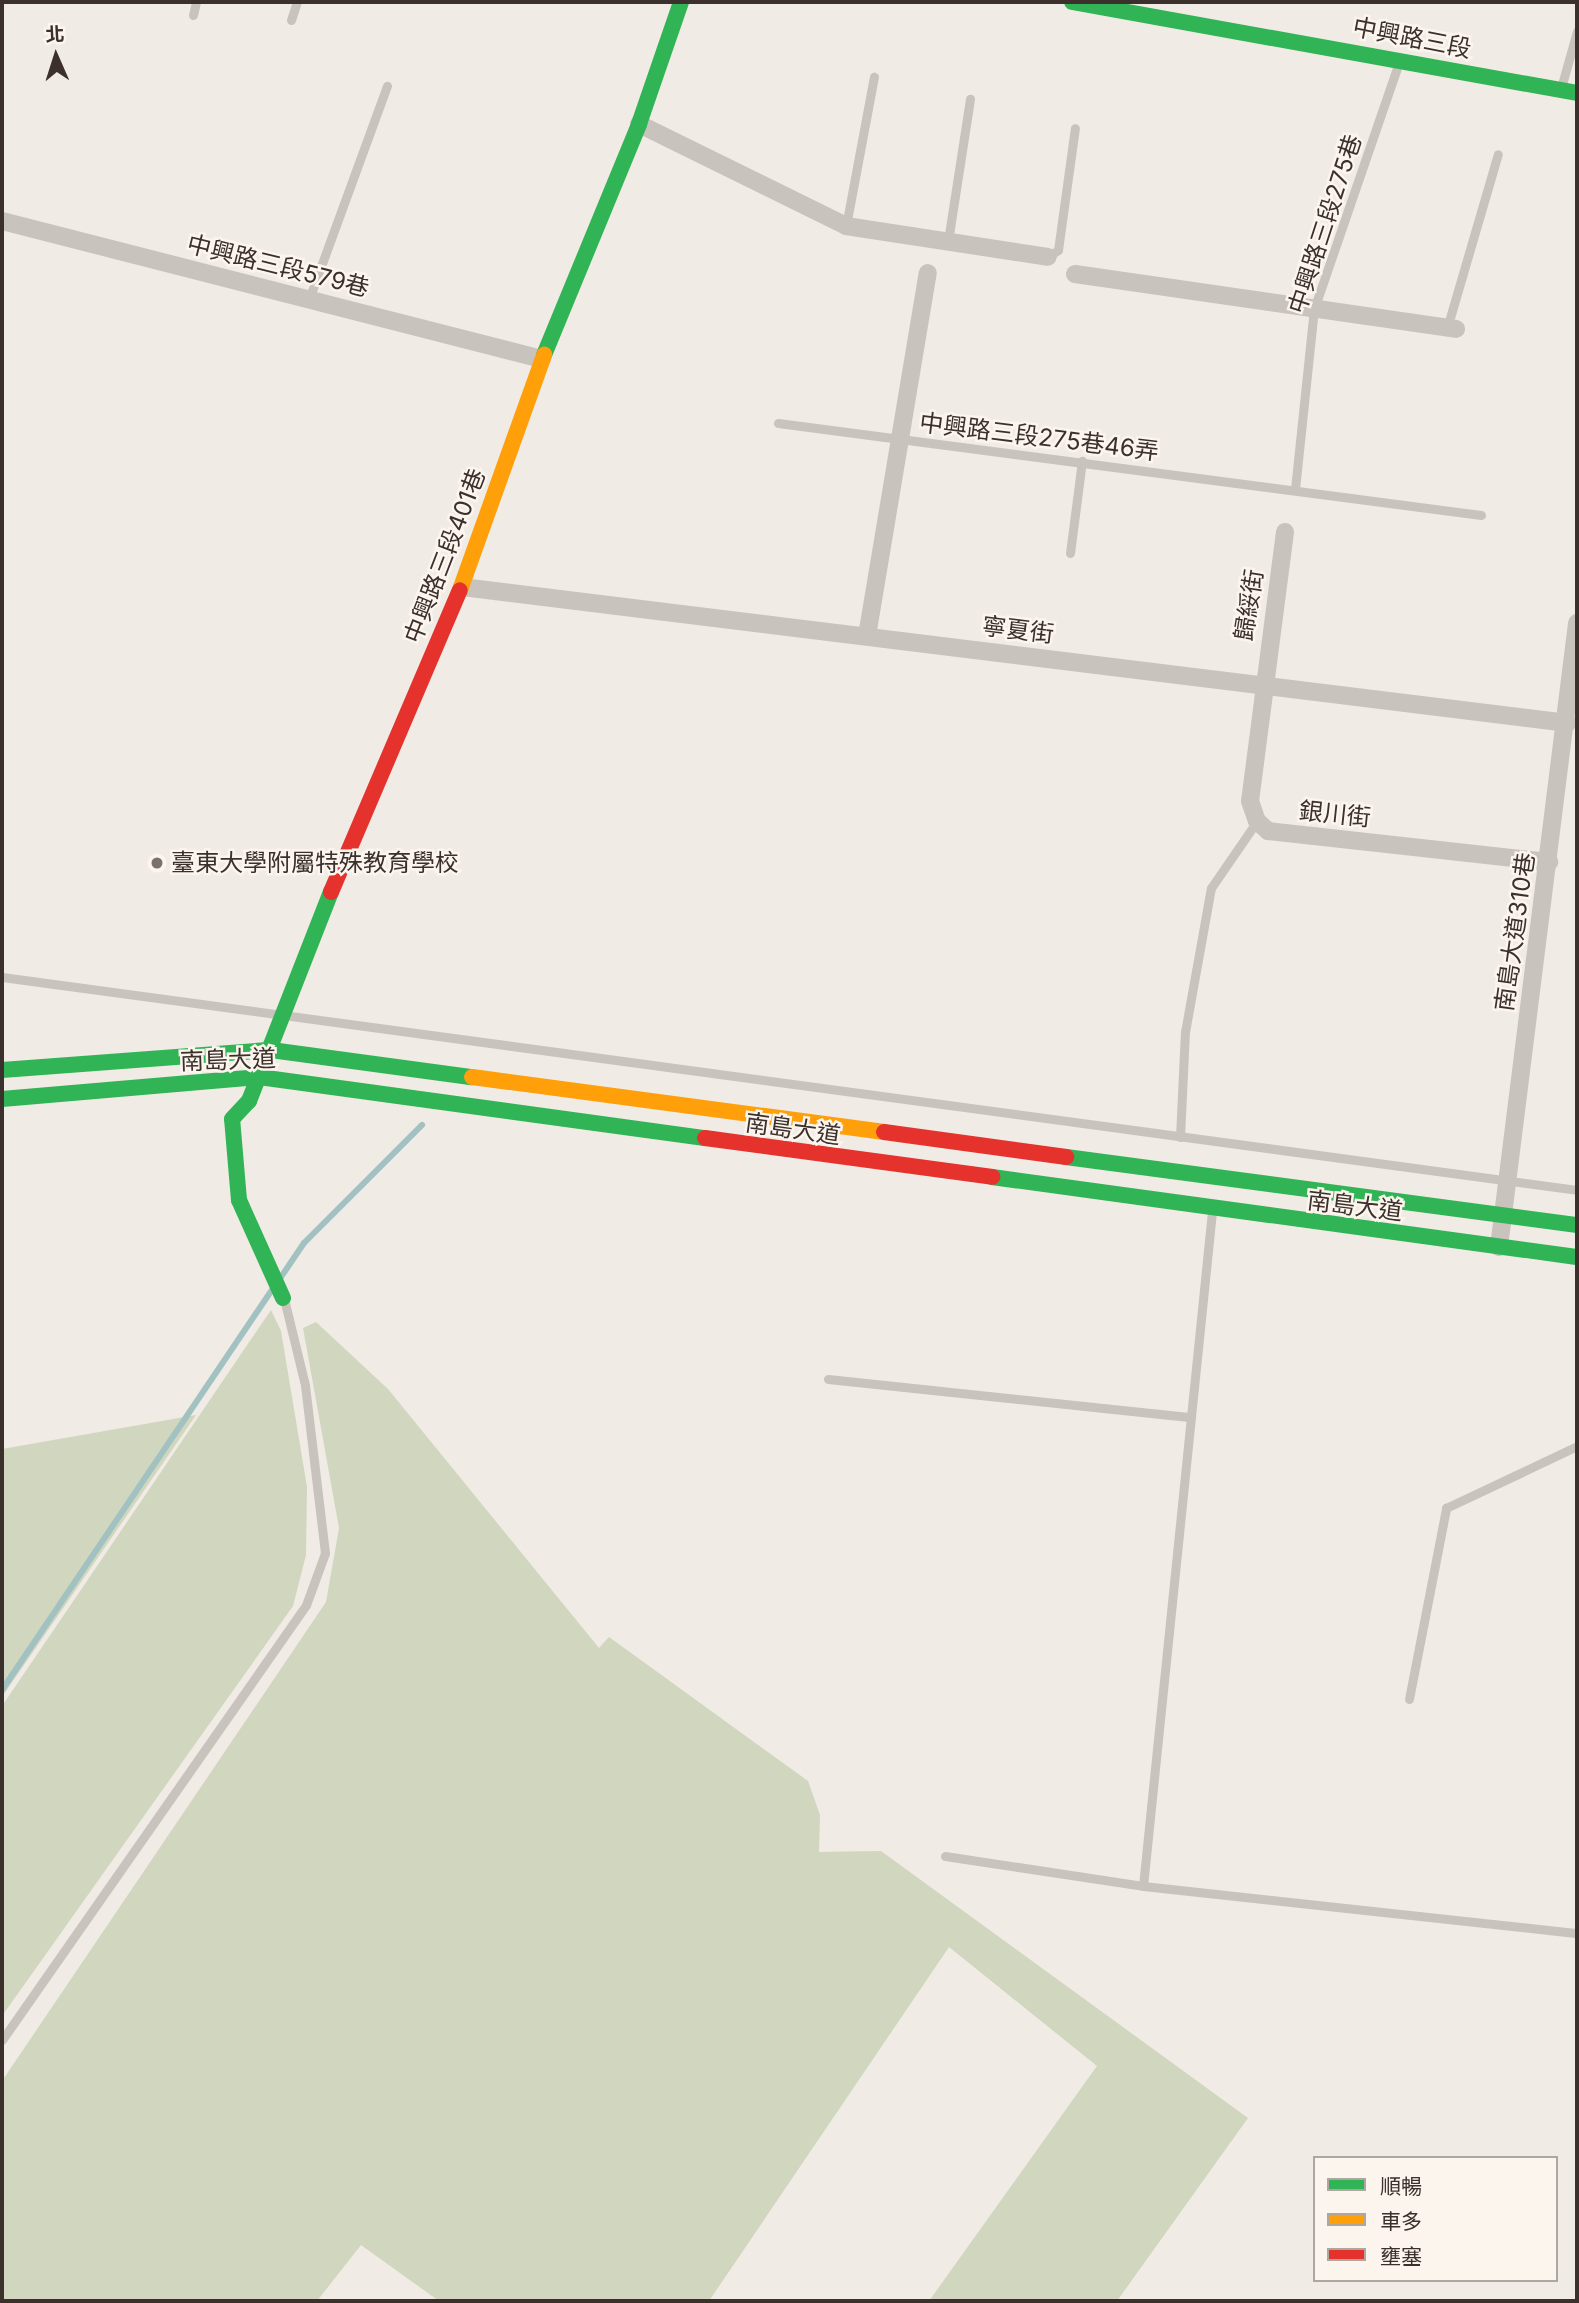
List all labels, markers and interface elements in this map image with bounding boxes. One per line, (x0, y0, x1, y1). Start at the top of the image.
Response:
street label: 中興路三段 (1350, 12, 1474, 64)
north arrow (21, 21, 91, 91)
text: 北 (45, 23, 65, 47)
street label: 中興路三段275巷 (1282, 131, 1368, 317)
street label: 中興路三段579巷 (184, 229, 372, 303)
street label: 中興路三段275巷46弄 (918, 408, 1160, 466)
street label: 中興路三段401巷 (399, 465, 491, 647)
street label: 歸綏街 (1229, 567, 1269, 643)
street label: 寧夏街 (981, 611, 1055, 649)
street label: 銀川街 (1298, 796, 1372, 832)
place label: 臺東大學附屬特殊教育學校 (171, 849, 459, 877)
street label: 南島大道310巷 (1490, 851, 1540, 1013)
marker: 臺東大學附屬特殊教育學校 (149, 855, 165, 871)
street label: 南島大道 (180, 1044, 276, 1076)
street label: 南島大道 (743, 1108, 843, 1150)
street label: 南島大道 (1306, 1186, 1404, 1226)
legend (1313, 2156, 1558, 2282)
text: 順暢 (1380, 2174, 1422, 2199)
text: 車多 (1380, 2209, 1422, 2234)
text: 壅塞 (1380, 2244, 1422, 2269)

